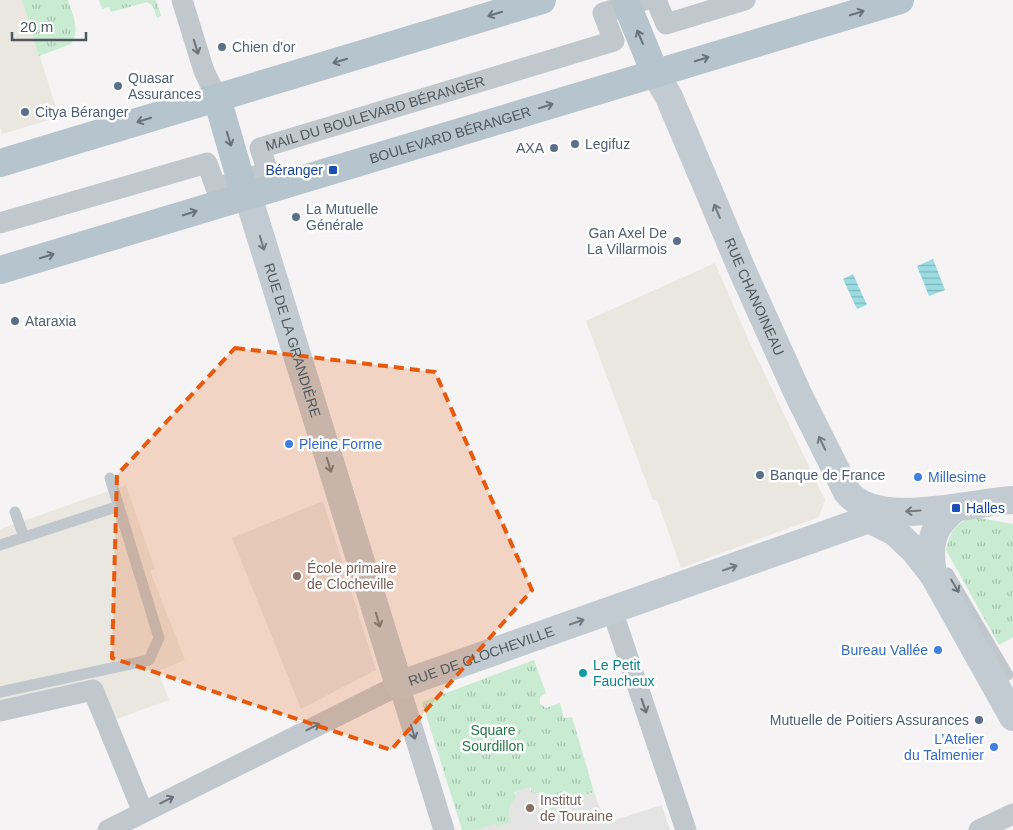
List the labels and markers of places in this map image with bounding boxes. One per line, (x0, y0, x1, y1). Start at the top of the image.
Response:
place label: Chien d'or (232, 39, 296, 55)
marker: Chien d'or (216, 41, 228, 53)
place label: Quasar Assurances (128, 70, 201, 102)
marker: Quasar Assurances (112, 80, 124, 92)
place label: Citya Béranger (35, 104, 129, 120)
marker: Citya Béranger (19, 106, 31, 118)
place label: Legifuz (585, 136, 630, 152)
marker: Legifuz (569, 138, 581, 150)
place label: AXA (516, 140, 545, 156)
marker: AXA (548, 142, 560, 154)
place label: Béranger (265, 162, 323, 178)
marker: Béranger (327, 164, 339, 176)
place label: La Mutuelle Générale (306, 201, 379, 233)
marker: La Mutuelle Générale (290, 211, 302, 223)
place label: Gan Axel De La Villarmois (587, 225, 667, 257)
marker: Gan Axel De La Villarmois (671, 235, 683, 247)
place label: Ataraxia (25, 313, 77, 329)
marker: Ataraxia (9, 315, 21, 327)
place label: Pleine Forme (299, 436, 382, 452)
marker: Pleine Forme (283, 438, 295, 450)
place label: Banque de France (770, 467, 885, 483)
marker: Banque de France (754, 469, 766, 481)
place label: Millesime (928, 469, 987, 485)
marker: Millesime (912, 471, 924, 483)
place label: Halles (966, 500, 1005, 516)
marker: Halles (950, 502, 962, 514)
place label: École primaire de Clocheville (307, 560, 397, 592)
marker: École primaire de Clocheville (291, 570, 303, 582)
place label: Bureau Vallée (841, 642, 928, 658)
marker: Bureau Vallée (932, 644, 944, 656)
place label: Le Petit Faucheux (593, 657, 654, 689)
marker: Le Petit Faucheux (577, 667, 589, 679)
place label: Mutuelle de Poitiers Assurances (770, 712, 969, 728)
marker: Mutuelle de Poitiers Assurances (973, 714, 985, 726)
place label: L’Atelier du Talmenier (904, 731, 984, 763)
marker: L’Atelier du Talmenier (988, 741, 1000, 753)
place label: Institut de Touraine (540, 792, 613, 824)
marker: Institut de Touraine (524, 802, 536, 814)

